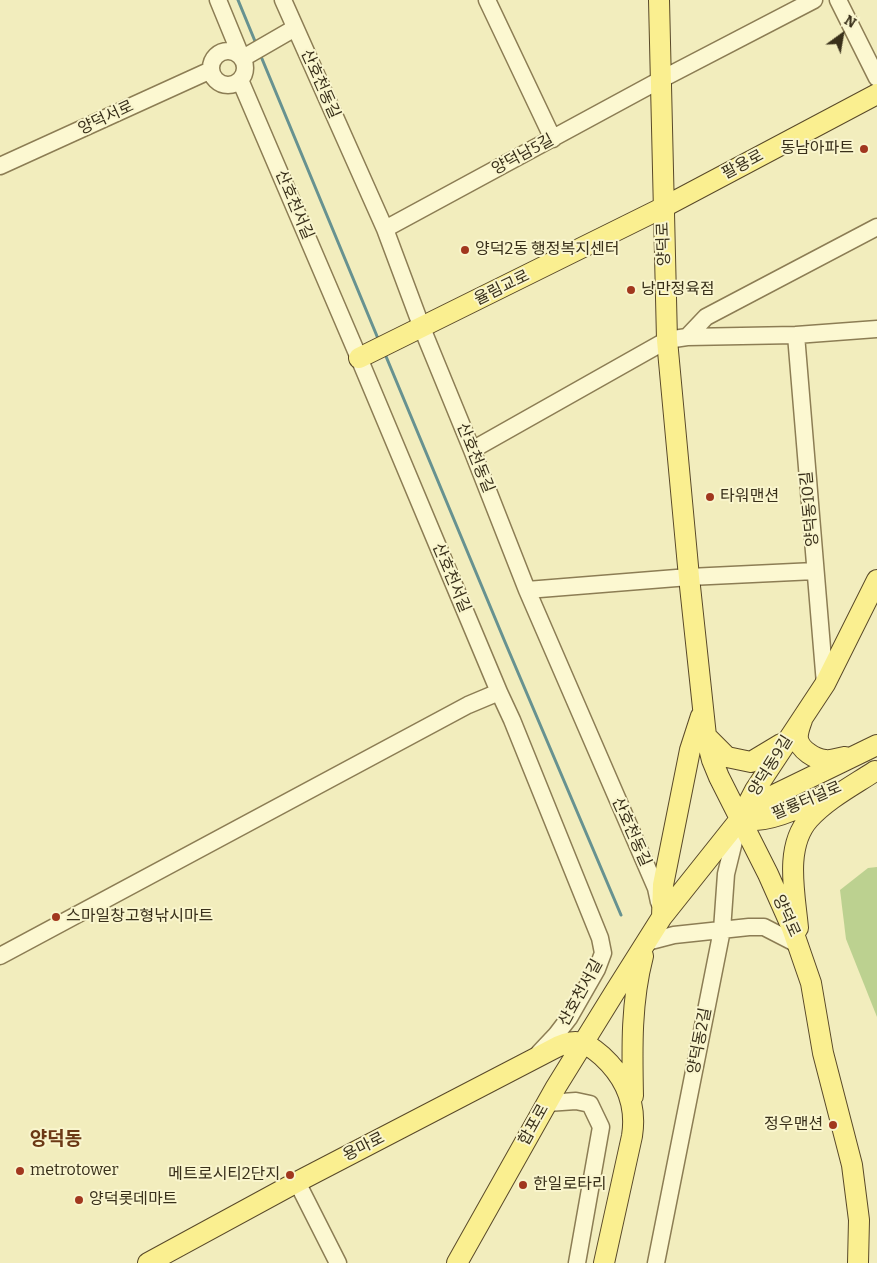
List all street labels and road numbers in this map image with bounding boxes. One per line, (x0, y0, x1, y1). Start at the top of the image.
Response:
street label: 산호천동길 (296, 46, 344, 122)
street label: 양덕서로 (75, 97, 137, 139)
street label: 양덕남5길 (489, 131, 557, 179)
street label: 팔용로 (719, 146, 767, 184)
street label: 산호천서길 (271, 167, 317, 243)
street label: 양덕로 (654, 222, 674, 266)
street label: 율림교로 (471, 266, 533, 310)
street label: 산호천동길 (452, 420, 498, 496)
street label: 양덕동10길 (797, 470, 823, 548)
street label: 산호천서길 (428, 540, 474, 616)
street label: 양덕동9길 (745, 732, 797, 800)
street label: 팔룡터널로 (769, 778, 845, 824)
street label: 산호천동길 (607, 794, 655, 870)
street label: 양덕로 (768, 892, 804, 940)
street label: 산호천서길 (555, 956, 607, 1030)
street label: 양덕동2길 (684, 1006, 716, 1076)
street label: 합포로 (515, 1101, 553, 1149)
street label: 용마로 (340, 1128, 388, 1166)

